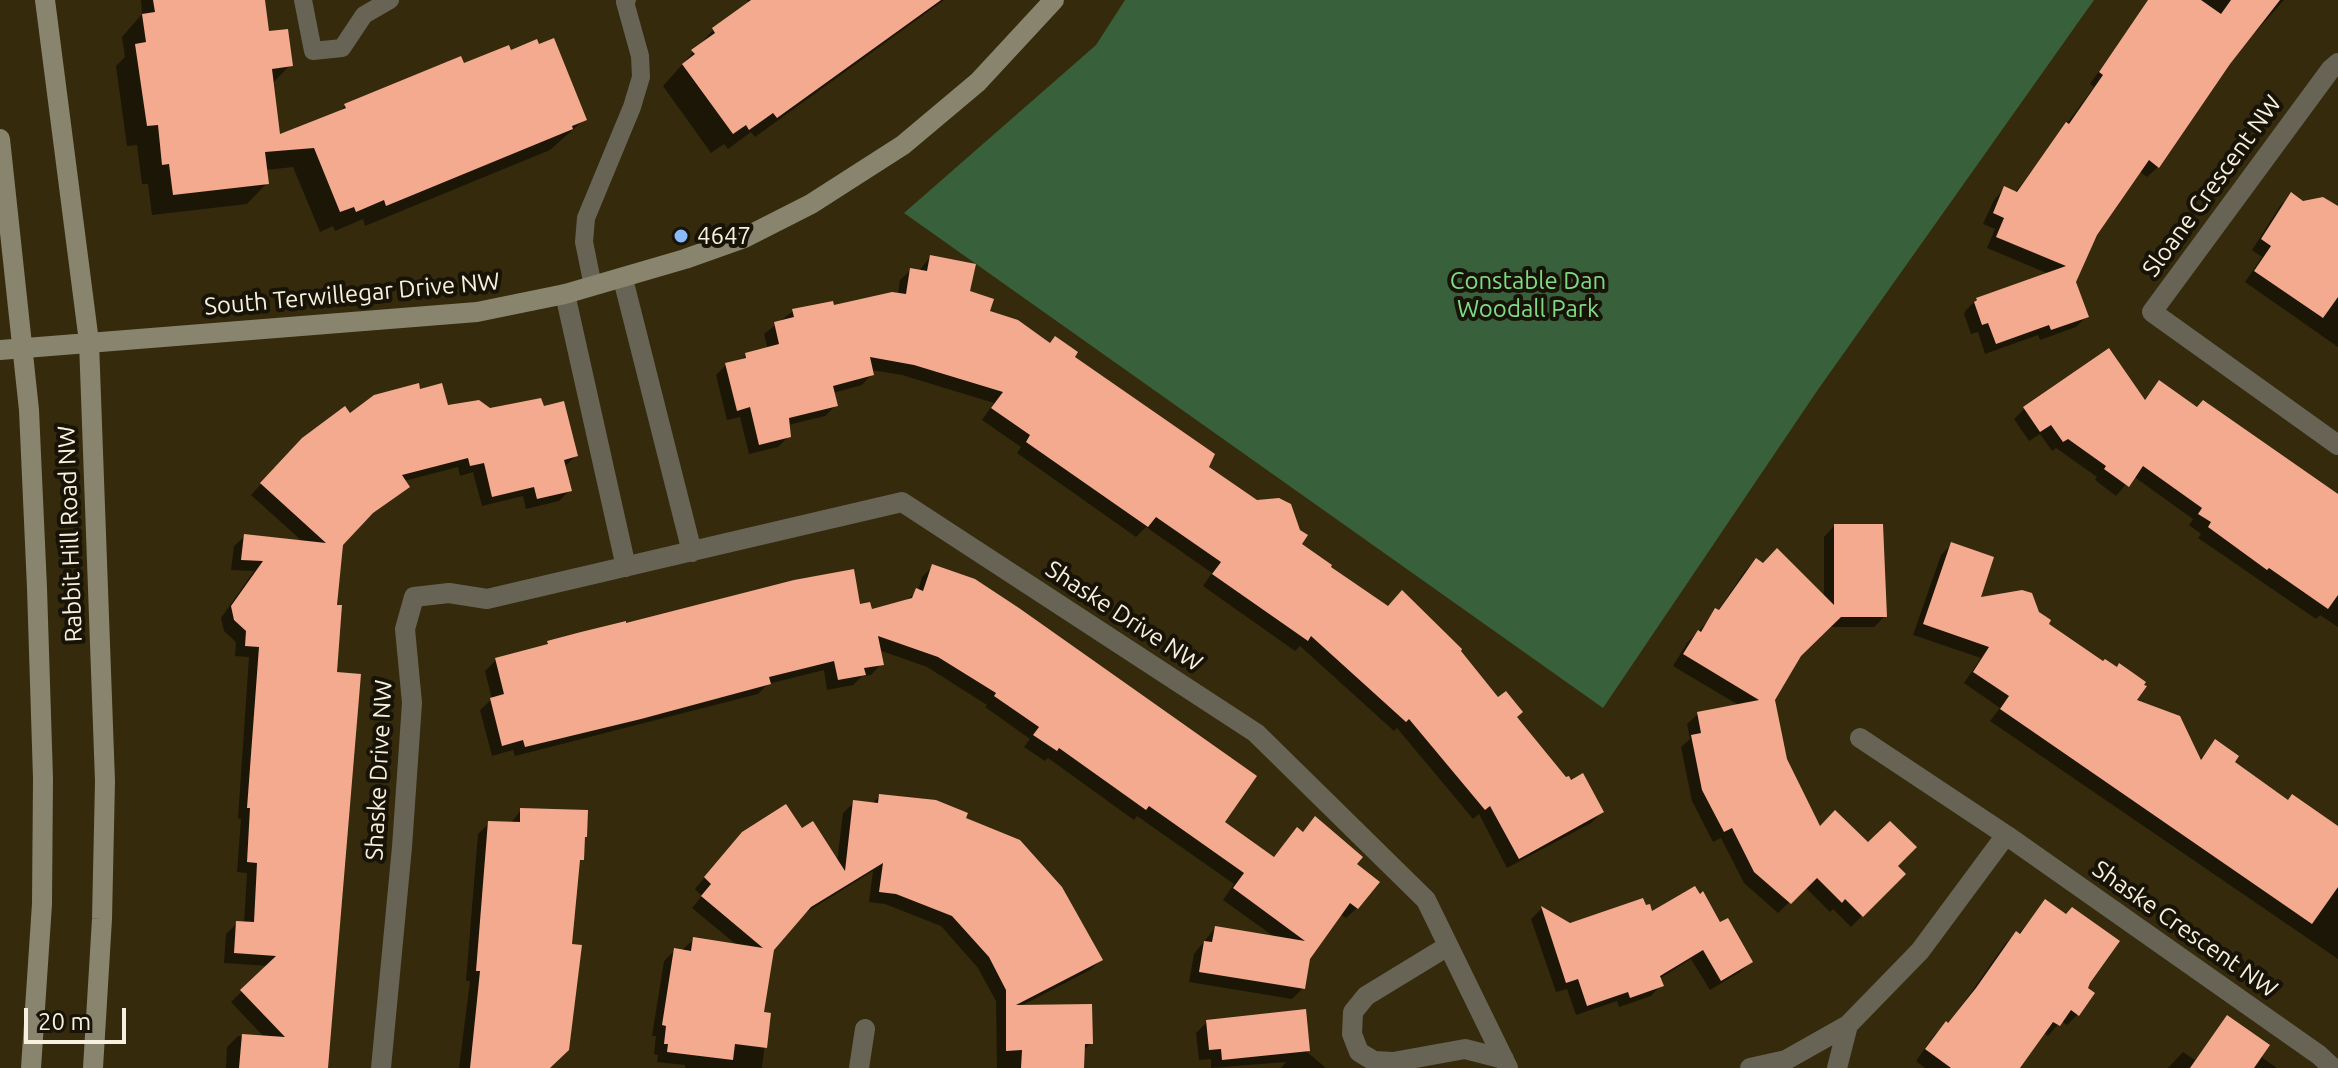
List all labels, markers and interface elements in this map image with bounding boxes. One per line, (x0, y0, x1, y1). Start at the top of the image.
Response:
street label: Sloane Crescent NW (2136, 90, 2288, 282)
place label: 4647 (697, 222, 751, 250)
marker: 4647 (672, 227, 690, 245)
street label: South Terwillegar Drive NW (203, 267, 501, 321)
park label: Constable Dan Woodall Park (1450, 267, 1606, 323)
street label: Rabbit Hill Road NW (52, 425, 88, 643)
street label: Shaske Drive NW (1040, 555, 1208, 677)
street label: Shaske Drive NW (360, 679, 398, 861)
street label: Shaske Crescent NW (2087, 854, 2283, 1004)
scale bar (28, 992, 130, 1042)
text: 20 m (38, 1008, 91, 1035)

